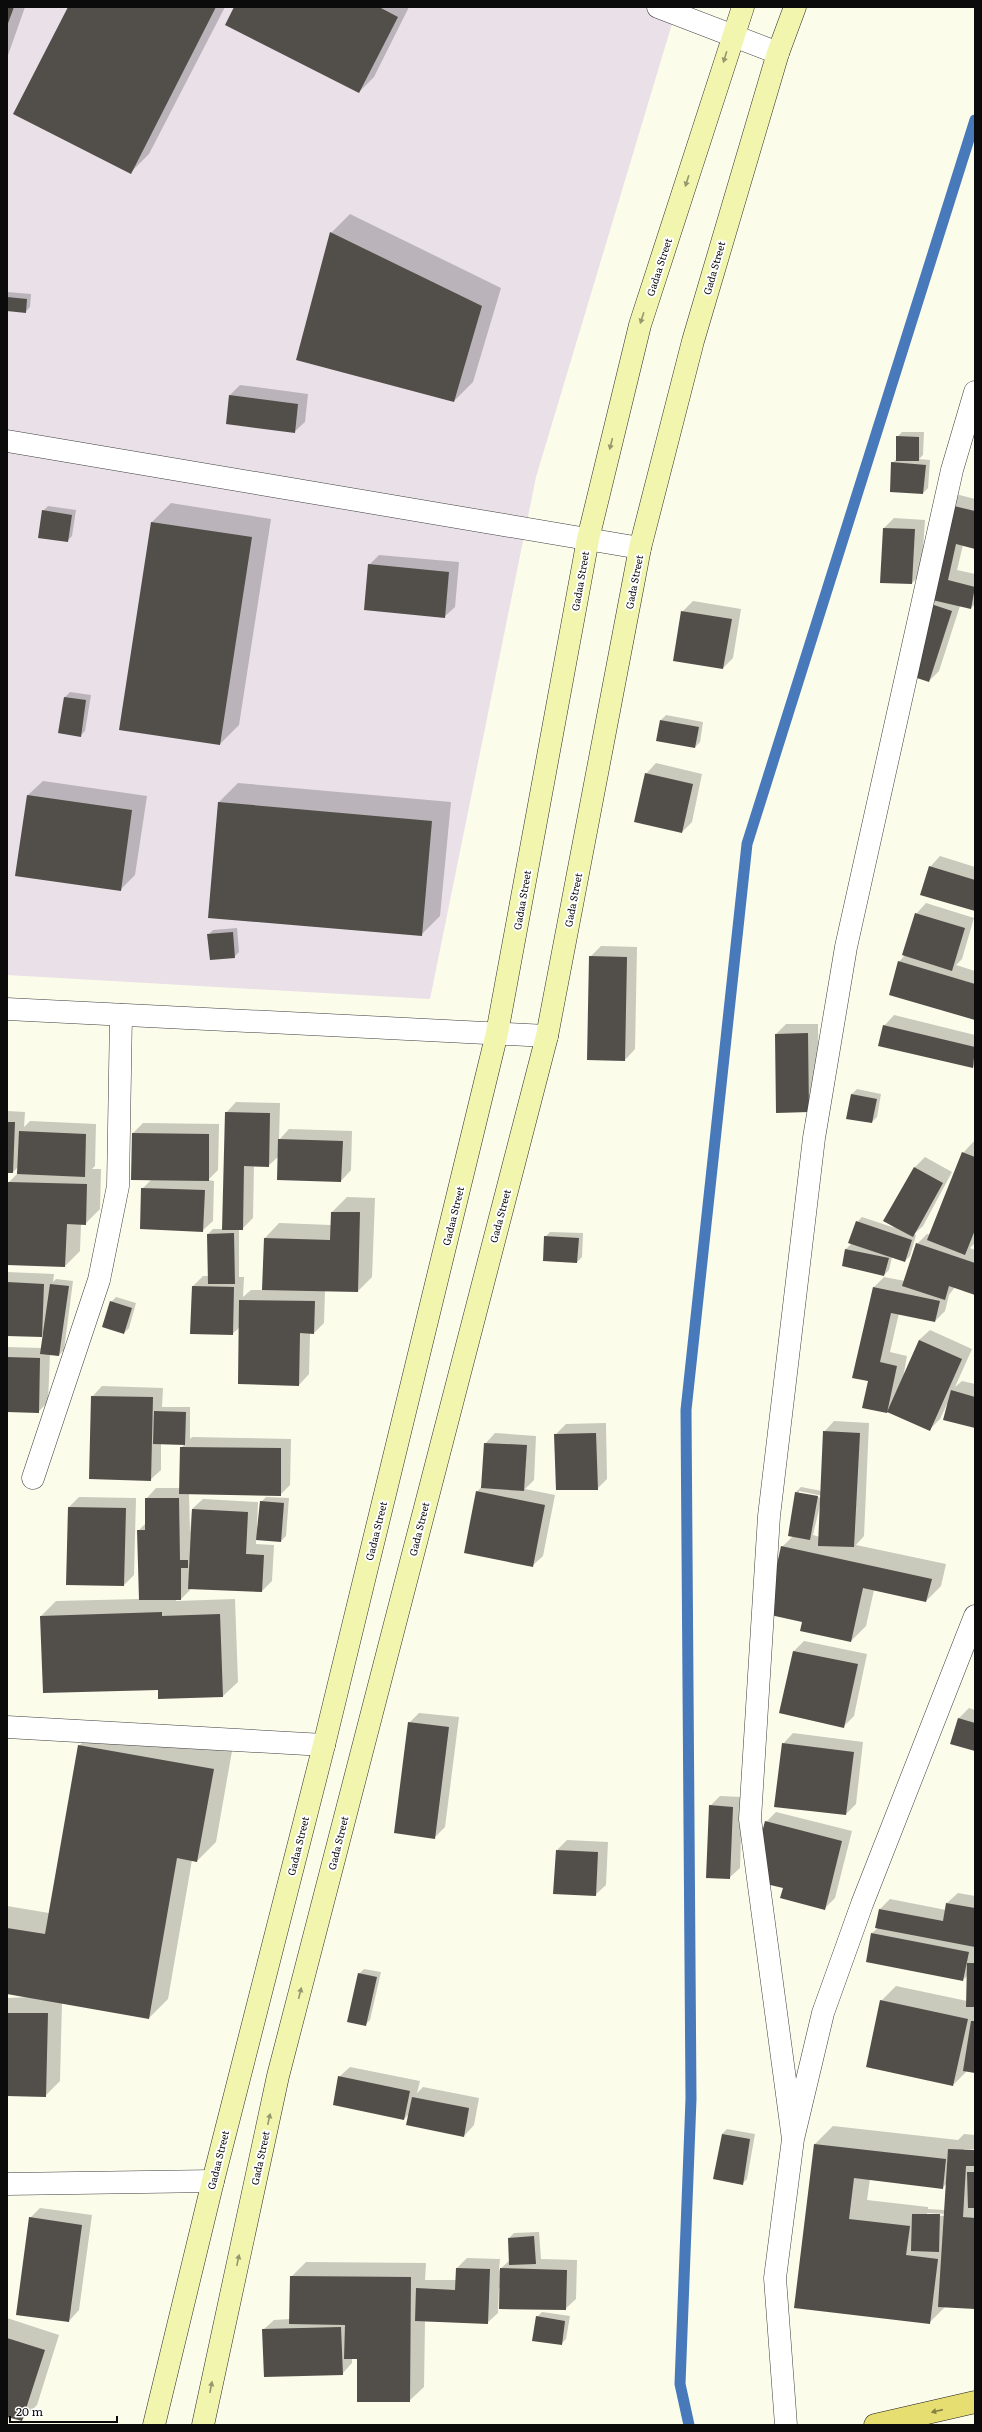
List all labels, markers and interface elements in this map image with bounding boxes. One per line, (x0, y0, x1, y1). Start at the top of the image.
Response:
one-way arrow (722, 51, 728, 63)
one-way arrow (683, 175, 689, 187)
street label: Gadaa Street (642, 236, 675, 298)
street label: Gada Street (699, 239, 728, 296)
one-way arrow (639, 313, 645, 325)
one-way arrow (608, 438, 614, 451)
street label: Gadaa Street (567, 550, 592, 612)
street label: Gada Street (621, 553, 646, 610)
street label: Gadaa Street (509, 869, 534, 931)
street label: Gada Street (560, 871, 585, 928)
street label: Gadaa Street (438, 1185, 467, 1247)
street label: Gada Street (485, 1187, 514, 1244)
street label: Gadaa Street (361, 1500, 390, 1562)
street label: Gada Street (405, 1500, 432, 1557)
street label: Gada Street (324, 1814, 351, 1871)
street label: Gadaa Street (283, 1815, 312, 1877)
one-way arrow (297, 1986, 303, 1999)
one-way arrow (266, 2113, 272, 2125)
street label: Gadaa Street (203, 2129, 232, 2191)
street label: Gada Street (246, 2129, 273, 2186)
one-way arrow (235, 2253, 241, 2266)
one-way arrow (208, 2381, 214, 2393)
scale bar (10, 2398, 117, 2424)
text: 20 m (16, 2402, 43, 2420)
one-way arrow (931, 2408, 943, 2414)

